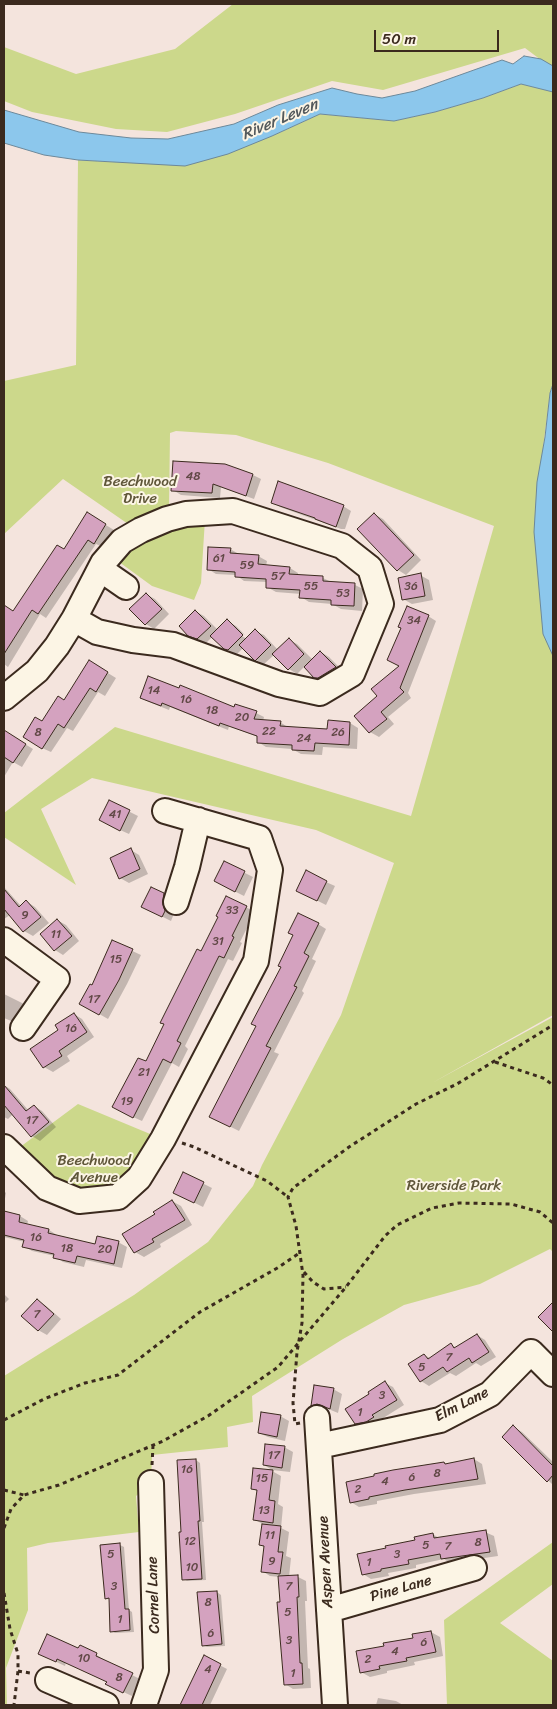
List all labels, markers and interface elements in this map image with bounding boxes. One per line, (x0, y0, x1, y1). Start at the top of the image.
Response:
scale bar (377, 20, 502, 52)
text: 50 m (382, 26, 416, 52)
water label: River Leven (239, 95, 321, 145)
house number: 48 (186, 470, 200, 484)
park label: Beechwood Drive (103, 473, 177, 508)
house number: 61 (213, 552, 225, 566)
house number: 59 (240, 559, 254, 573)
house number: 57 (271, 570, 285, 584)
house number: 55 (304, 580, 318, 594)
house number: 36 (404, 580, 418, 594)
house number: 53 (336, 587, 350, 601)
house number: 34 (407, 614, 421, 628)
house number: 14 (148, 684, 160, 698)
house number: 16 (180, 693, 192, 707)
house number: 18 (206, 704, 218, 718)
house number: 20 (235, 711, 249, 725)
house number: 22 (262, 725, 276, 739)
house number: 8 (34, 726, 42, 740)
house number: 26 (331, 726, 345, 740)
house number: 24 (297, 732, 311, 746)
house number: 41 (109, 808, 121, 822)
house number: 33 (225, 904, 239, 918)
house number: 9 (21, 909, 29, 923)
house number: 11 (51, 928, 61, 942)
house number: 31 (212, 935, 224, 949)
house number: 15 (110, 953, 122, 967)
house number: 17 (88, 993, 100, 1007)
house number: 16 (65, 1022, 77, 1036)
house number: 21 (138, 1066, 150, 1080)
house number: 19 (121, 1095, 133, 1109)
house number: 17 (26, 1114, 38, 1128)
park label: Beechwood Avenue (57, 1152, 131, 1187)
park label: Riverside Park (407, 1177, 501, 1195)
house number: 16 (30, 1231, 42, 1245)
house number: 18 (61, 1242, 73, 1256)
house number: 20 (98, 1243, 112, 1257)
house number: 7 (34, 1308, 40, 1322)
house number: 7 (446, 1351, 452, 1365)
house number: 5 (418, 1361, 426, 1375)
street label: Elm Lane (432, 1384, 492, 1426)
house number: 3 (379, 1389, 385, 1403)
house number: 1 (357, 1406, 363, 1420)
house number: 17 (268, 1449, 280, 1463)
house number: 16 (181, 1463, 193, 1477)
house number: 8 (433, 1467, 441, 1481)
house number: 6 (409, 1471, 415, 1485)
house number: 15 (256, 1472, 268, 1486)
house number: 4 (381, 1475, 389, 1489)
house number: 2 (355, 1483, 361, 1497)
house number: 13 (258, 1504, 270, 1518)
street label: Aspen Avenue (315, 1515, 337, 1609)
house number: 11 (265, 1529, 275, 1543)
house number: 12 (184, 1535, 196, 1549)
house number: 8 (474, 1536, 482, 1550)
house number: 5 (422, 1539, 430, 1553)
house number: 7 (445, 1540, 451, 1554)
house number: 5 (107, 1548, 115, 1562)
house number: 3 (394, 1548, 400, 1562)
house number: 9 (268, 1555, 276, 1569)
street label: Cornel Lane (144, 1556, 164, 1634)
house number: 1 (366, 1556, 372, 1570)
house number: 10 (186, 1561, 198, 1575)
street label: Pine Lane (368, 1572, 434, 1606)
house number: 3 (111, 1580, 117, 1594)
house number: 7 (286, 1580, 292, 1594)
house number: 8 (204, 1596, 212, 1610)
house number: 5 (284, 1606, 292, 1620)
house number: 1 (117, 1613, 123, 1627)
house number: 6 (208, 1627, 214, 1641)
house number: 3 (286, 1634, 292, 1648)
house number: 6 (421, 1636, 427, 1650)
house number: 4 (391, 1645, 399, 1659)
house number: 10 (78, 1652, 90, 1666)
house number: 2 (365, 1653, 371, 1667)
house number: 4 (204, 1663, 212, 1677)
house number: 1 (290, 1667, 296, 1681)
house number: 8 (115, 1671, 123, 1685)

